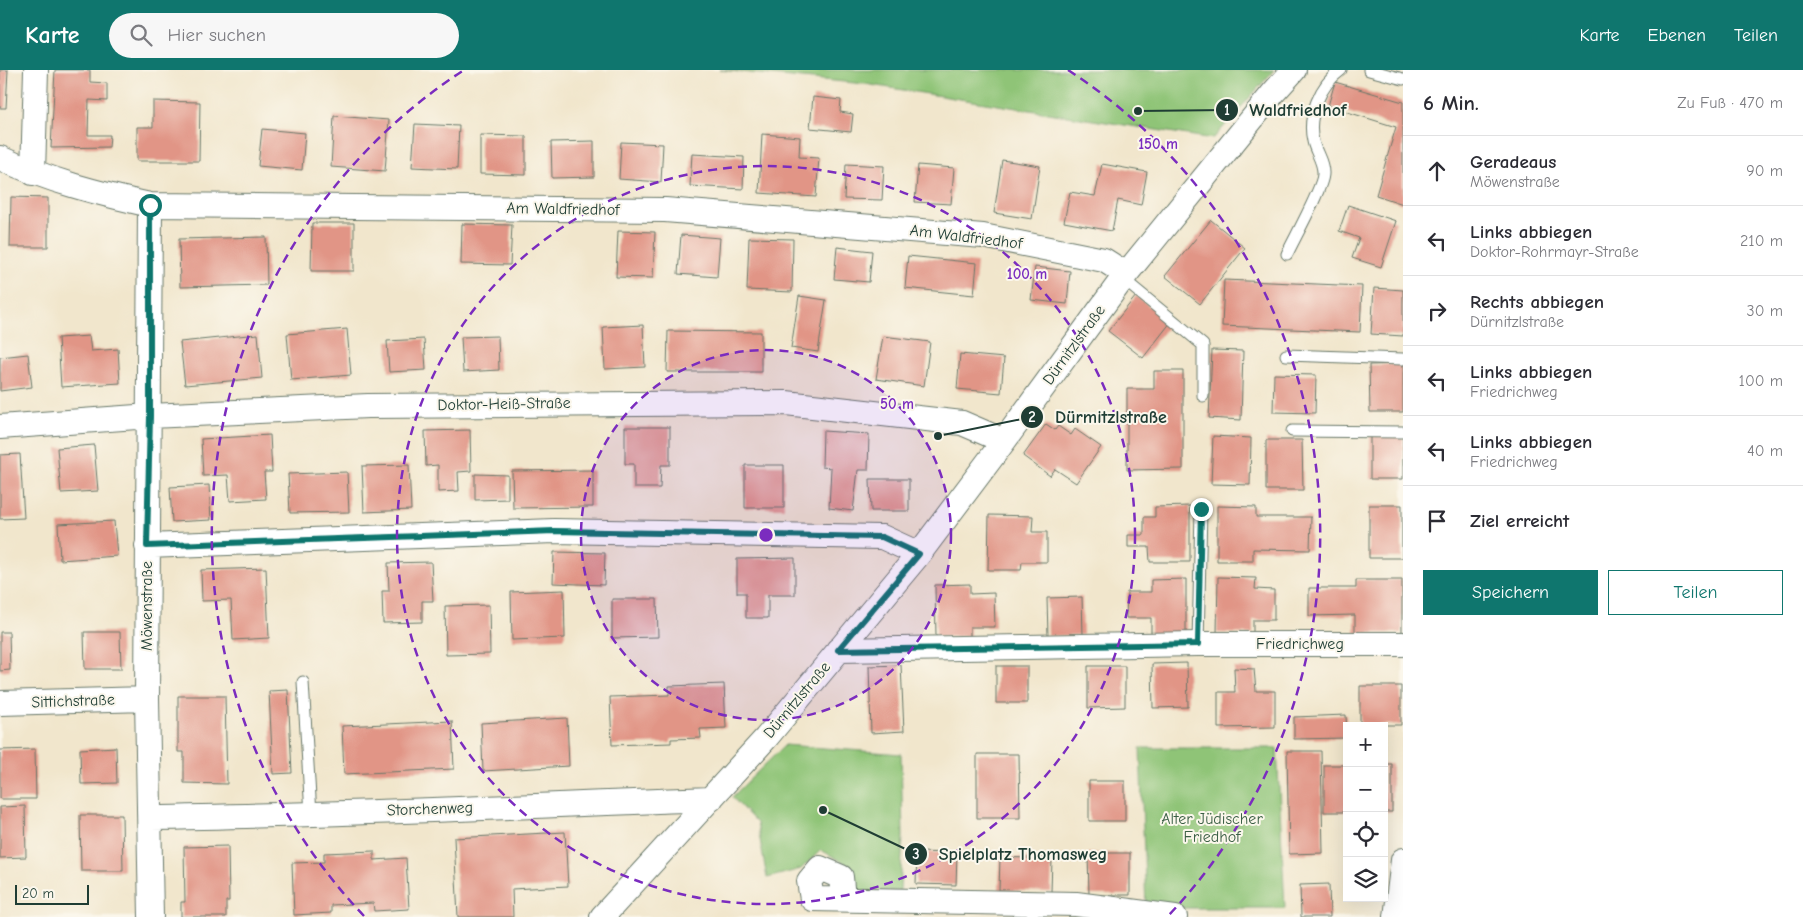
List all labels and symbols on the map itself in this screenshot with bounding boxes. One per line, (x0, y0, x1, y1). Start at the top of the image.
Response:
callout: Waldfriedhof (1215, 93, 1357, 126)
text: Waldfriedhof (1249, 100, 1348, 121)
text: 1 (1224, 101, 1230, 119)
text: 150 m (1138, 135, 1178, 153)
route start (139, 194, 162, 217)
street label: Am Waldfriedhof (506, 199, 621, 219)
street label: Am Waldfriedhof (909, 221, 1025, 253)
text: 100 m (1007, 265, 1047, 283)
street label: Dürnitzlstraße (1039, 302, 1109, 388)
street label: Doktor-Heiß-Straße (437, 394, 571, 414)
text: 50 m (880, 395, 914, 413)
callout: Dürmitzlstraße (1020, 401, 1177, 434)
text: Dürmitzlstraße (1055, 407, 1167, 428)
text: 2 (1028, 408, 1036, 426)
route end (1190, 498, 1213, 521)
centre of rings (757, 526, 775, 544)
street label: Möwenstraße (138, 561, 156, 651)
street label: Friedrichweg (1256, 635, 1344, 653)
street label: Dürnitzlstraße (760, 658, 834, 742)
street label: Sittichstraße (31, 691, 115, 711)
street label: Storchenweg (387, 799, 473, 819)
park label: Alter Jüdischer Friedhof (1161, 810, 1263, 846)
callout: Spielplatz Thomasweg (904, 837, 1117, 870)
text: Spielplatz Thomasweg (939, 844, 1107, 865)
text: 3 (912, 845, 920, 863)
scale bar (15, 882, 89, 905)

